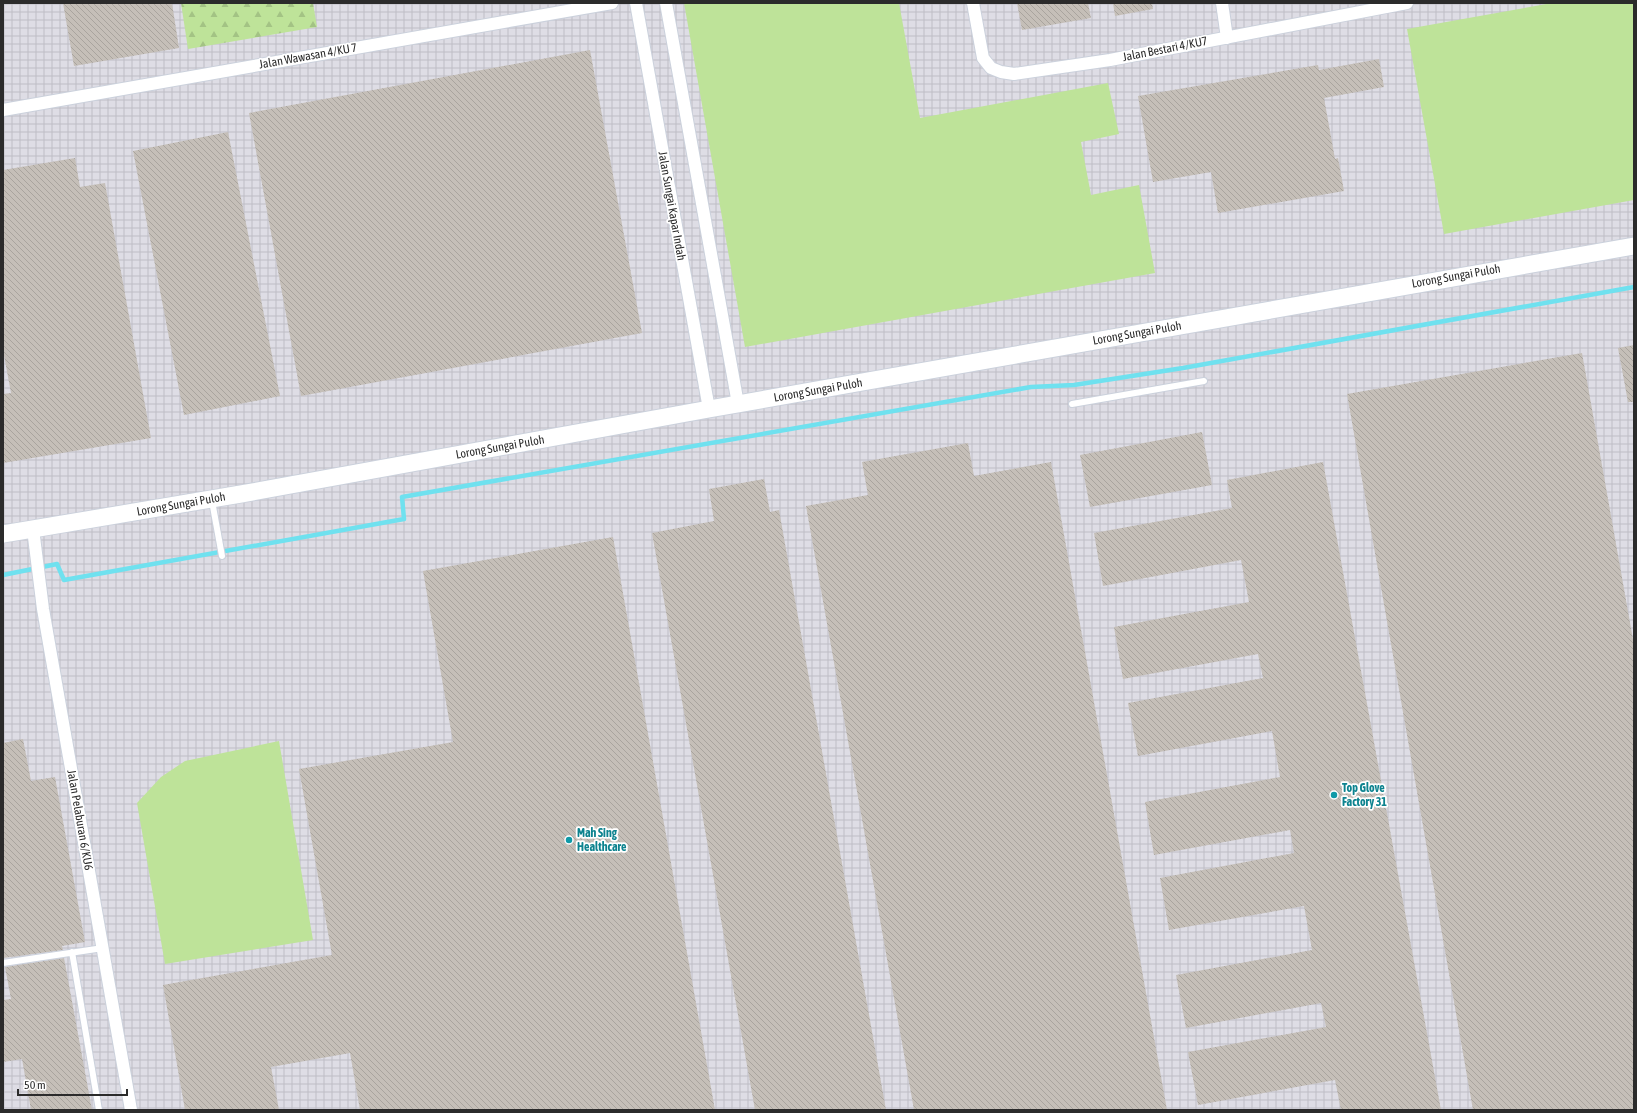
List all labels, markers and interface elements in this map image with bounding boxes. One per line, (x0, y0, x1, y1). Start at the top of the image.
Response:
street label: Jalan Bestari 4/KU7 (1121, 34, 1209, 64)
street label: Jalan Wawasan 4/KU 7 (258, 40, 359, 72)
street label: Jalan Sungai Kapar Indah (655, 150, 689, 262)
street label: Lorong Sungai Puloh (1411, 261, 1501, 291)
street label: Lorong Sungai Puloh (1092, 318, 1182, 348)
street label: Lorong Sungai Puloh (773, 375, 863, 405)
street label: Lorong Sungai Puloh (455, 432, 545, 462)
street label: Lorong Sungai Puloh (136, 489, 226, 519)
street label: Jalan Pelaburan 6/KU6 (64, 769, 96, 872)
place label: Top Glove Factory 31 (1342, 781, 1387, 809)
marker: Top Glove Factory 31 (1329, 790, 1339, 800)
place label: Mah Sing Healthcare (577, 826, 627, 854)
marker: Mah Sing Healthcare (564, 835, 574, 845)
scale bar (18, 1071, 127, 1097)
text: 50 m (24, 1078, 46, 1092)

